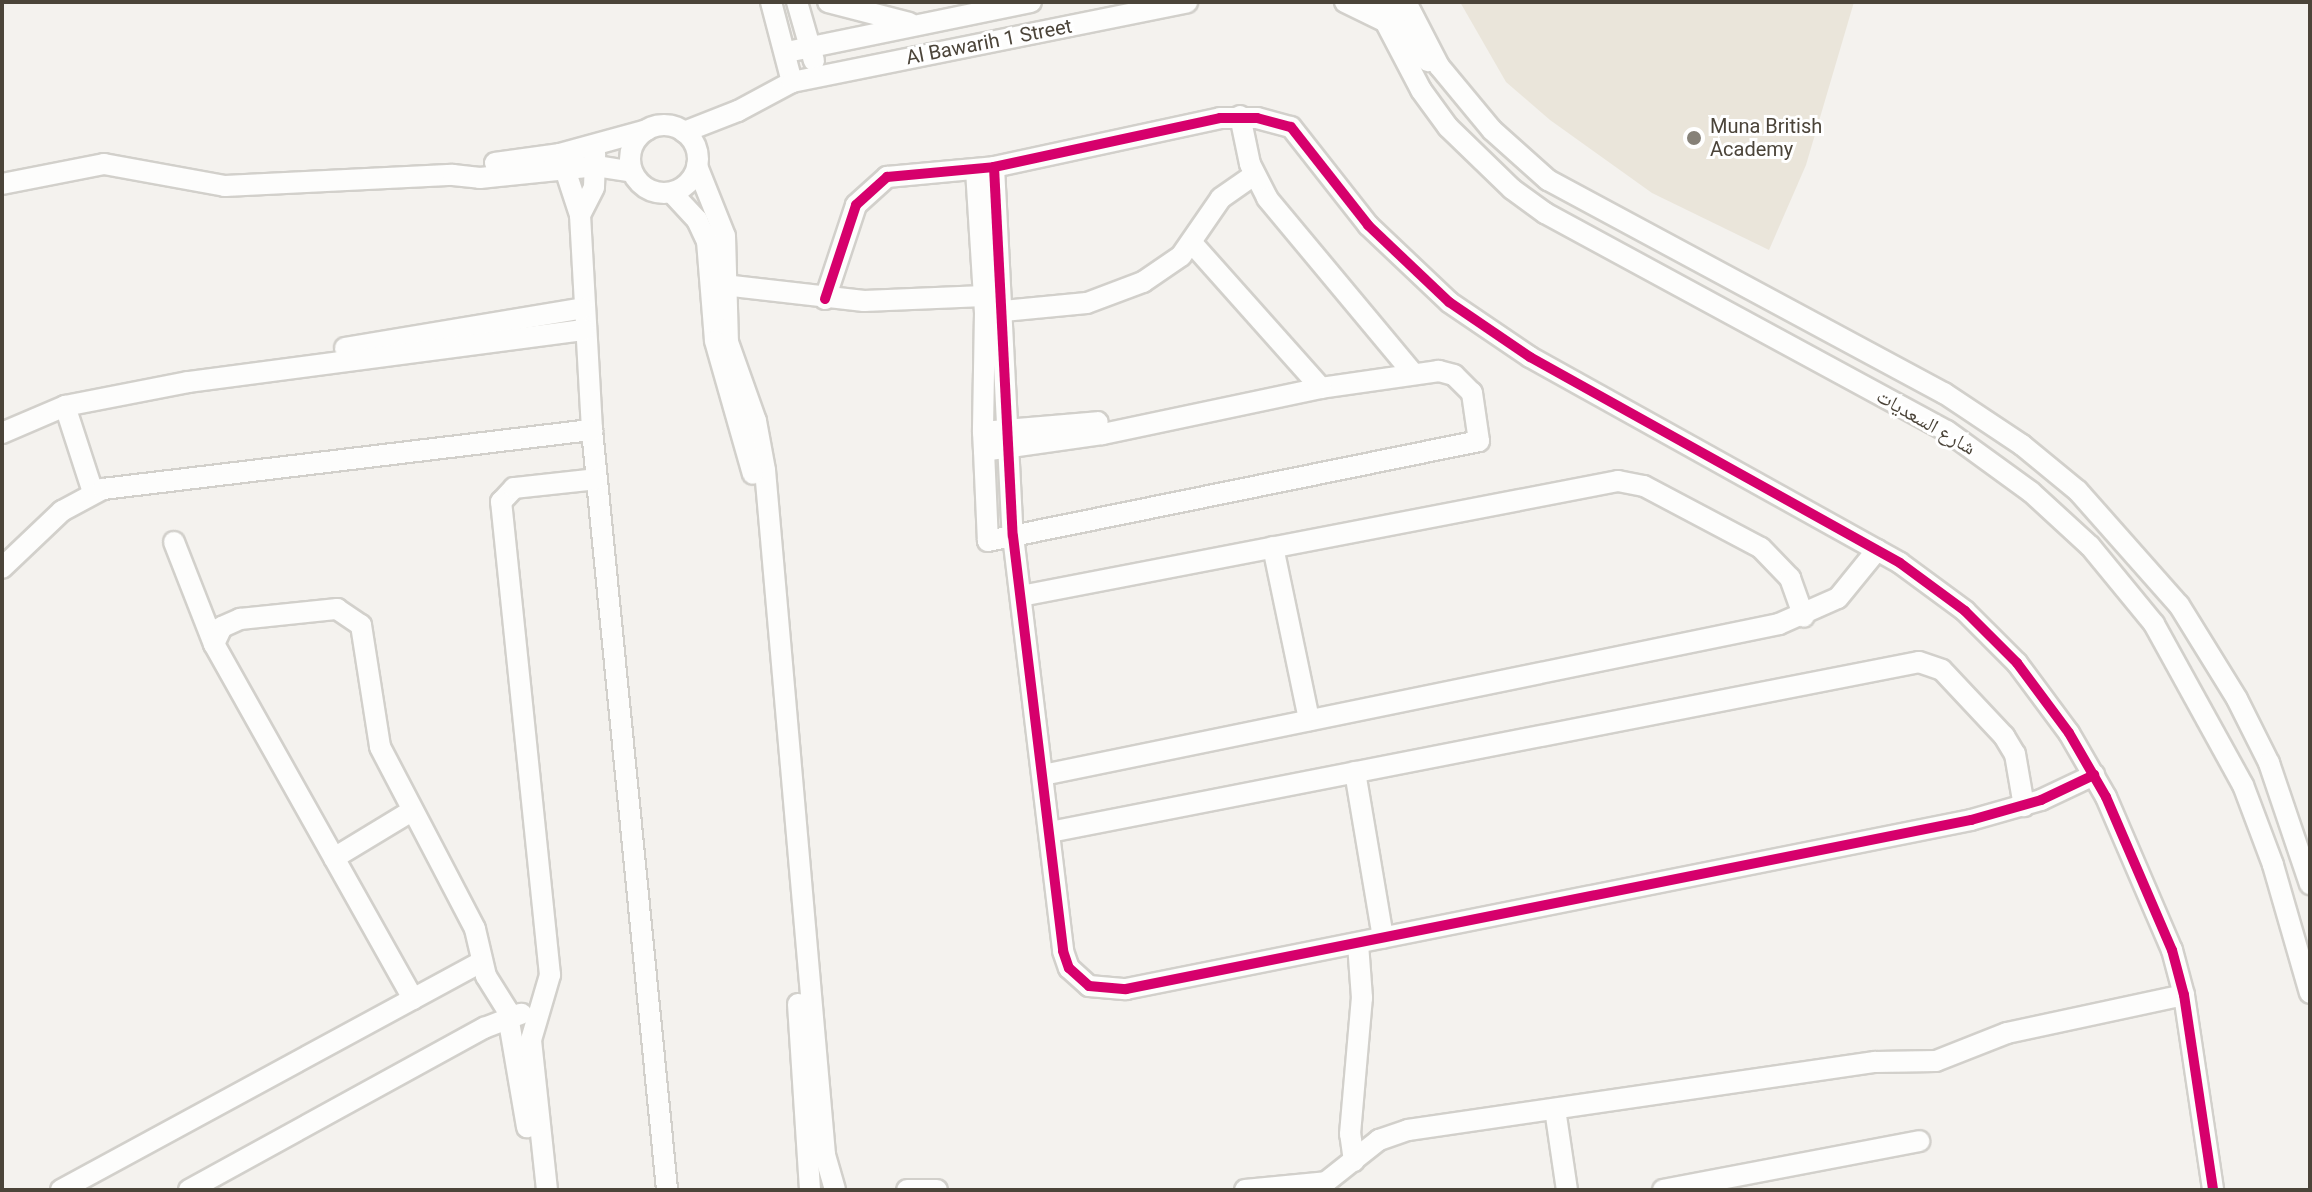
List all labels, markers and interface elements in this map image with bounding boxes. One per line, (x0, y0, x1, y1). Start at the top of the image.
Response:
street label: Al Bawarih 1 Street (904, 14, 1074, 70)
place label: Muna British Academy (1710, 114, 1822, 161)
marker: Muna British Academy (1685, 129, 1703, 147)
street label: شارع السعديات (1872, 384, 1980, 460)

